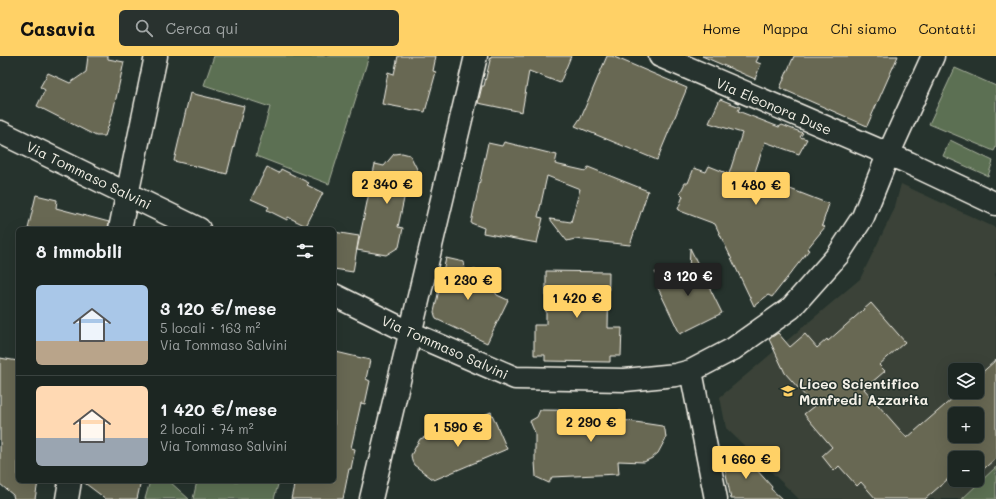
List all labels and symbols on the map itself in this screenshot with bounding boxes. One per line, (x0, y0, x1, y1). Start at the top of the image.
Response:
street label: Via Eleonora Duse (713, 73, 835, 139)
street label: Via Tommaso Salvini (23, 136, 155, 214)
pin: 2 340 € (350, 171, 424, 205)
pin: 1 480 € (719, 172, 793, 206)
pin: 3 120 € (651, 263, 725, 297)
pin: 1 230 € (431, 267, 505, 301)
pin: 1 420 € (540, 285, 614, 319)
street label: Via Tommaso Salvini (379, 310, 511, 384)
place label: Liceo Scientifico Manfredi Azzarita (799, 374, 929, 409)
school or university icon: Liceo Scientifico Manfredi Azzarita (780, 383, 796, 399)
pin: 2 290 € (554, 409, 628, 443)
pin: 1 590 € (421, 414, 495, 448)
pin: 1 660 € (709, 446, 783, 480)

